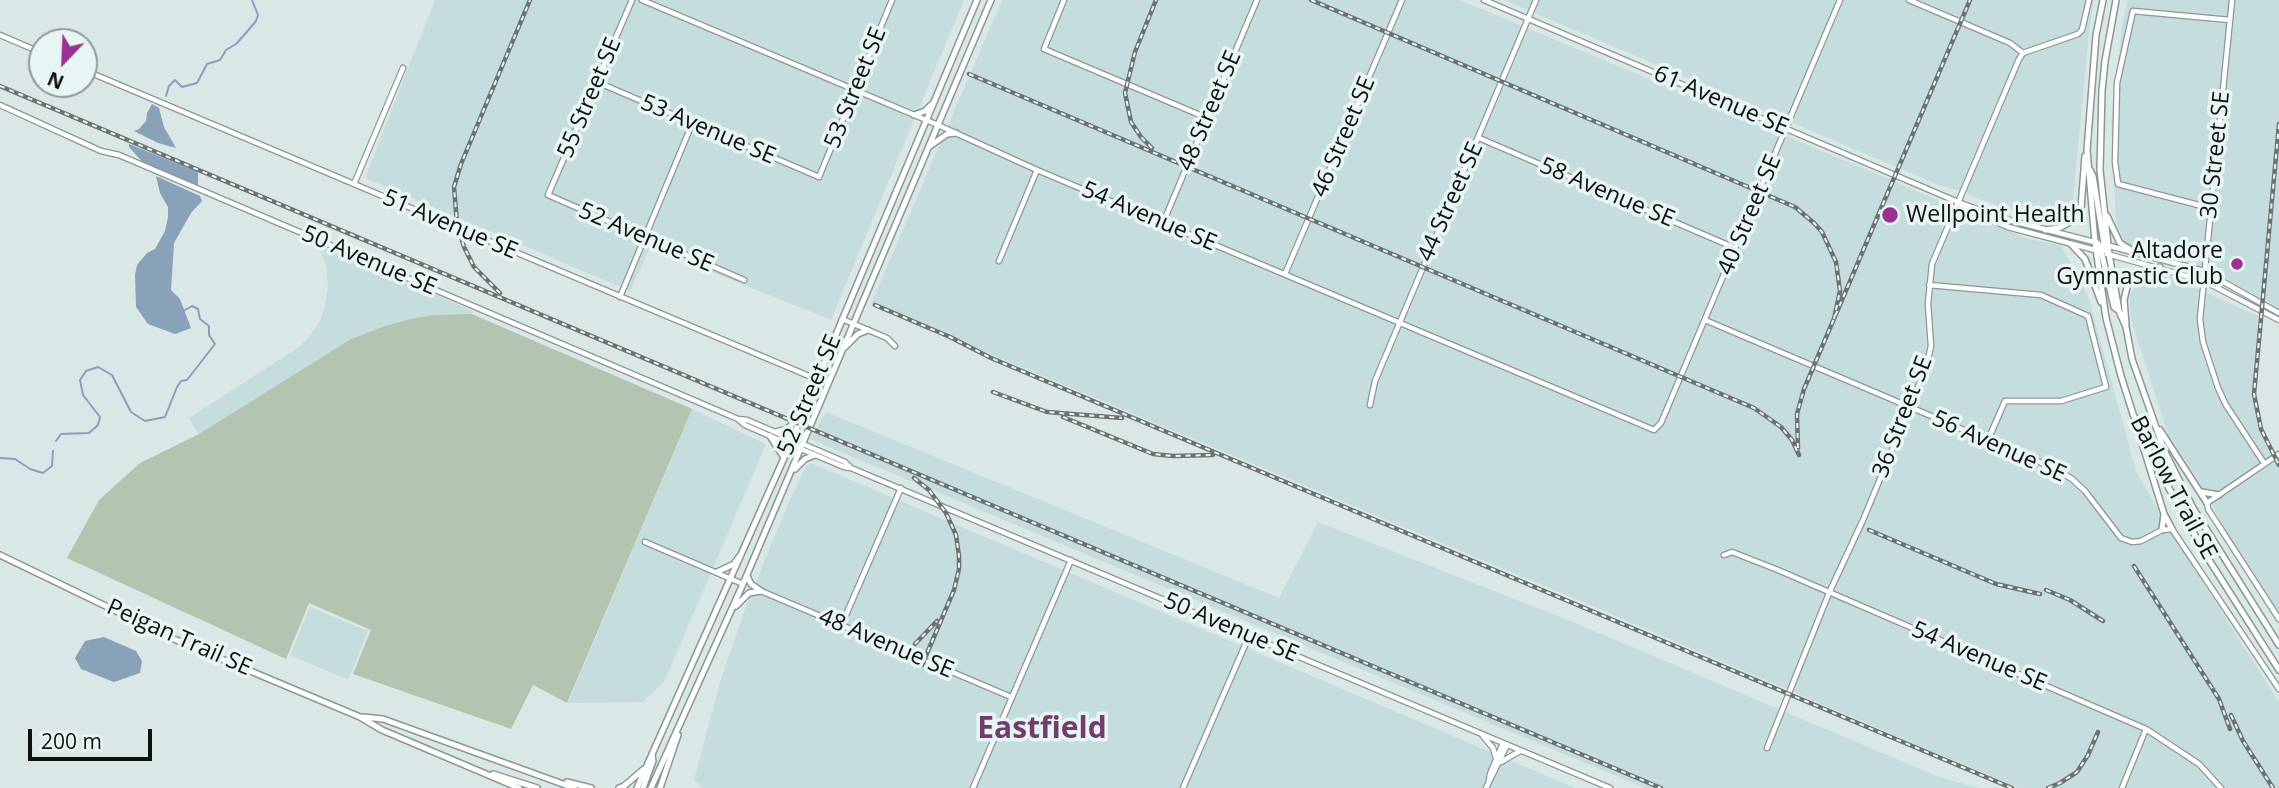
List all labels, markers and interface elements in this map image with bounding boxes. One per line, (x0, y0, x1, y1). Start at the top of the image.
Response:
street label: 53 Street SE (819, 24, 893, 152)
north arrow (28, 28, 98, 98)
street label: 55 Street SE (552, 34, 628, 162)
street label: 48 Street SE (1172, 47, 1248, 175)
street label: 61 Avenue SE (1649, 60, 1793, 142)
text: N (43, 66, 68, 95)
street label: 46 Street SE (1306, 73, 1382, 201)
street label: 53 Avenue SE (636, 89, 780, 171)
street label: 30 Street SE (2196, 90, 2236, 220)
street label: 44 Street SE (1412, 138, 1490, 266)
street label: 40 Street SE (1712, 151, 1788, 279)
street label: 58 Avenue SE (1535, 152, 1679, 234)
street label: 54 Avenue SE (1077, 176, 1221, 258)
street label: 51 Avenue SE (378, 184, 522, 266)
street label: 52 Avenue SE (574, 197, 718, 279)
place label: Wellpoint Health (1906, 201, 2085, 229)
marker: Wellpoint Health (1880, 205, 1900, 225)
street label: 50 Avenue SE (297, 220, 441, 302)
place label: Altadore Gymnastic Club (2056, 237, 2223, 291)
marker: Altadore Gymnastic Club (2229, 256, 2245, 272)
street label: 52 Street SE (772, 331, 848, 459)
street label: 36 Street SE (1867, 352, 1939, 482)
street label: 56 Avenue SE (1928, 405, 2070, 489)
street label: Barlow Trail SE (2124, 412, 2222, 564)
street label: 50 Avenue SE (1159, 587, 1303, 669)
street label: Peigan Trail SE (102, 594, 256, 682)
street label: 48 Avenue SE (814, 603, 958, 685)
street label: 54 Avenue SE (1907, 616, 2051, 698)
district label: Eastfield (977, 711, 1107, 747)
scale bar (32, 714, 156, 758)
text: 200 m (41, 727, 102, 755)

